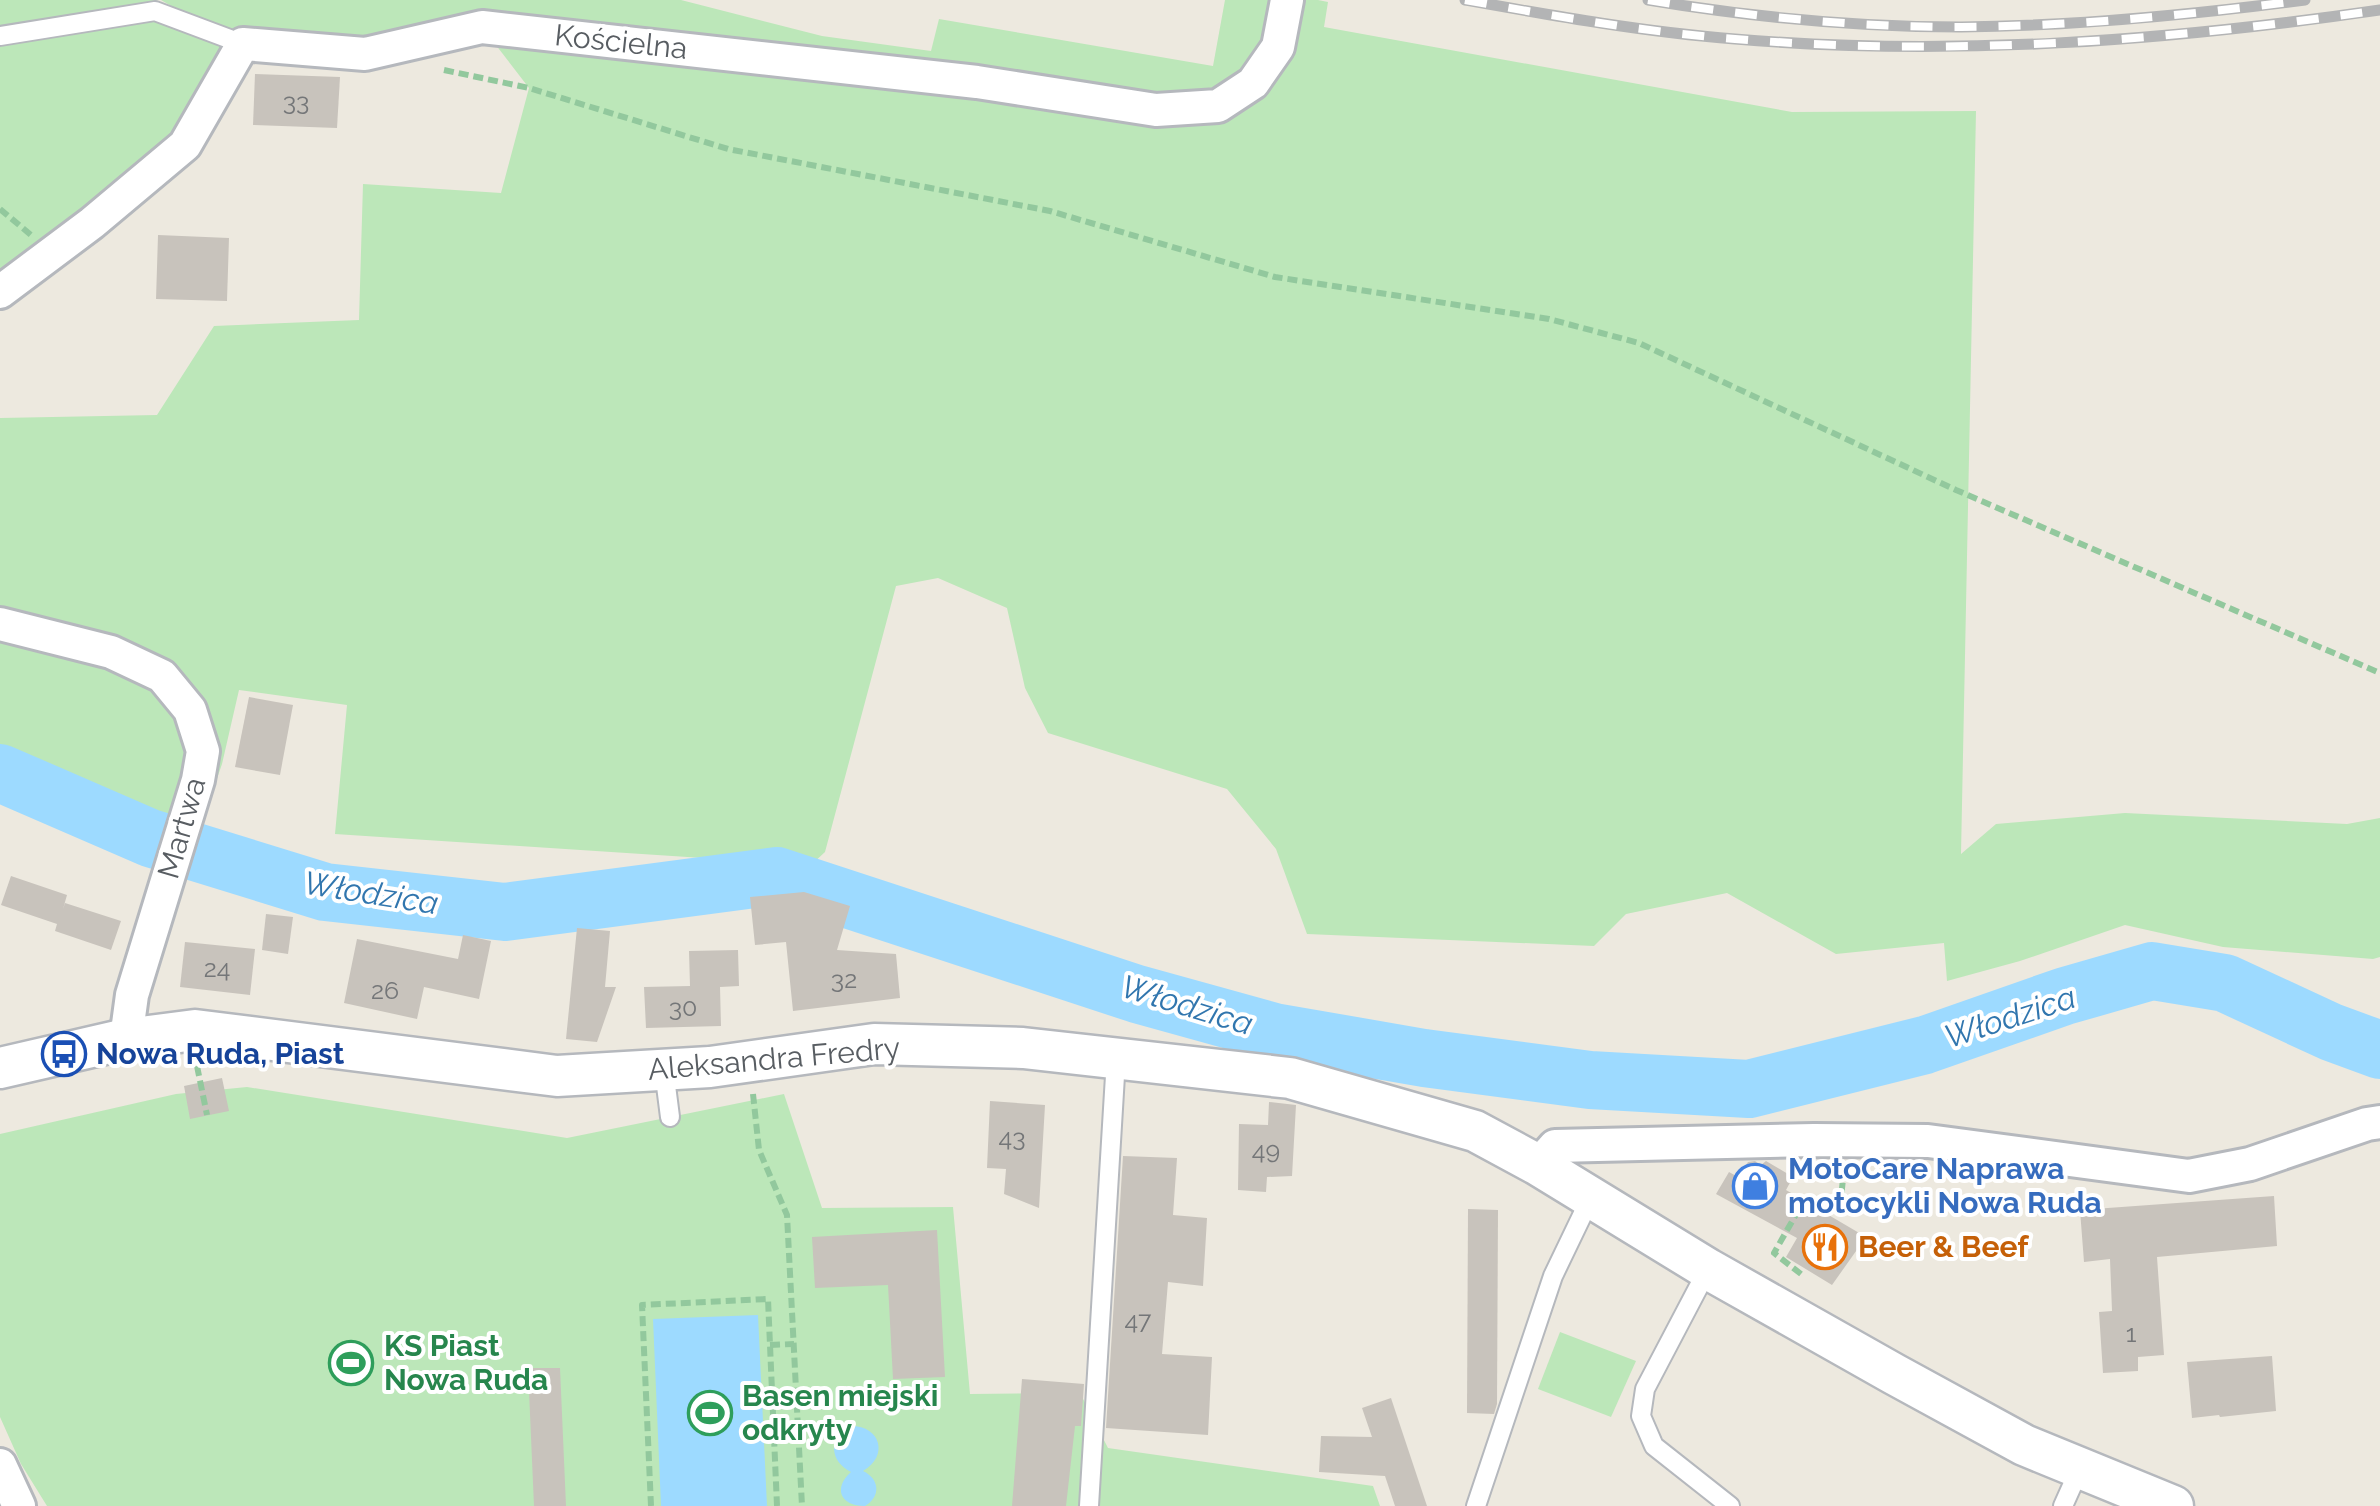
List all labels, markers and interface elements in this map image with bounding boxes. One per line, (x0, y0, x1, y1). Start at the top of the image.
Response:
street label: Kościelna (553, 17, 689, 66)
house number: 33 (283, 86, 309, 116)
street label: Martwa (150, 773, 213, 882)
water label: Włodzica (301, 864, 441, 921)
house number: 24 (204, 953, 230, 983)
house number: 32 (831, 964, 857, 994)
water label: Włodzica (1117, 967, 1258, 1042)
house number: 26 (371, 975, 399, 1005)
water label: Włodzica (1939, 978, 2080, 1055)
house number: 30 (669, 992, 697, 1022)
street label: Aleksandra Fredry (646, 1030, 902, 1087)
bus stop icon: Nowa Ruda, Piast (41, 1031, 87, 1077)
place label: Nowa Ruda, Piast (96, 1036, 345, 1071)
house number: 43 (998, 1122, 1026, 1152)
house number: 49 (1252, 1135, 1280, 1165)
place label: MotoCare Naprawa motocykli Nowa Ruda (1788, 1151, 2102, 1220)
shop icon: MotoCare Naprawa motocykli Nowa Ruda (1732, 1163, 1778, 1209)
restaurant icon: Beer & Beef (1802, 1224, 1848, 1270)
place label: Beer & Beef (1858, 1229, 2029, 1264)
house number: 47 (1125, 1305, 1152, 1335)
house number: 1 (2126, 1318, 2137, 1348)
place label: KS Piast Nowa Ruda (384, 1328, 548, 1397)
sports icon: KS Piast Nowa Ruda (328, 1340, 374, 1386)
place label: Basen miejski odkryty (742, 1378, 938, 1447)
sports icon: Basen miejski odkryty (687, 1390, 733, 1436)

